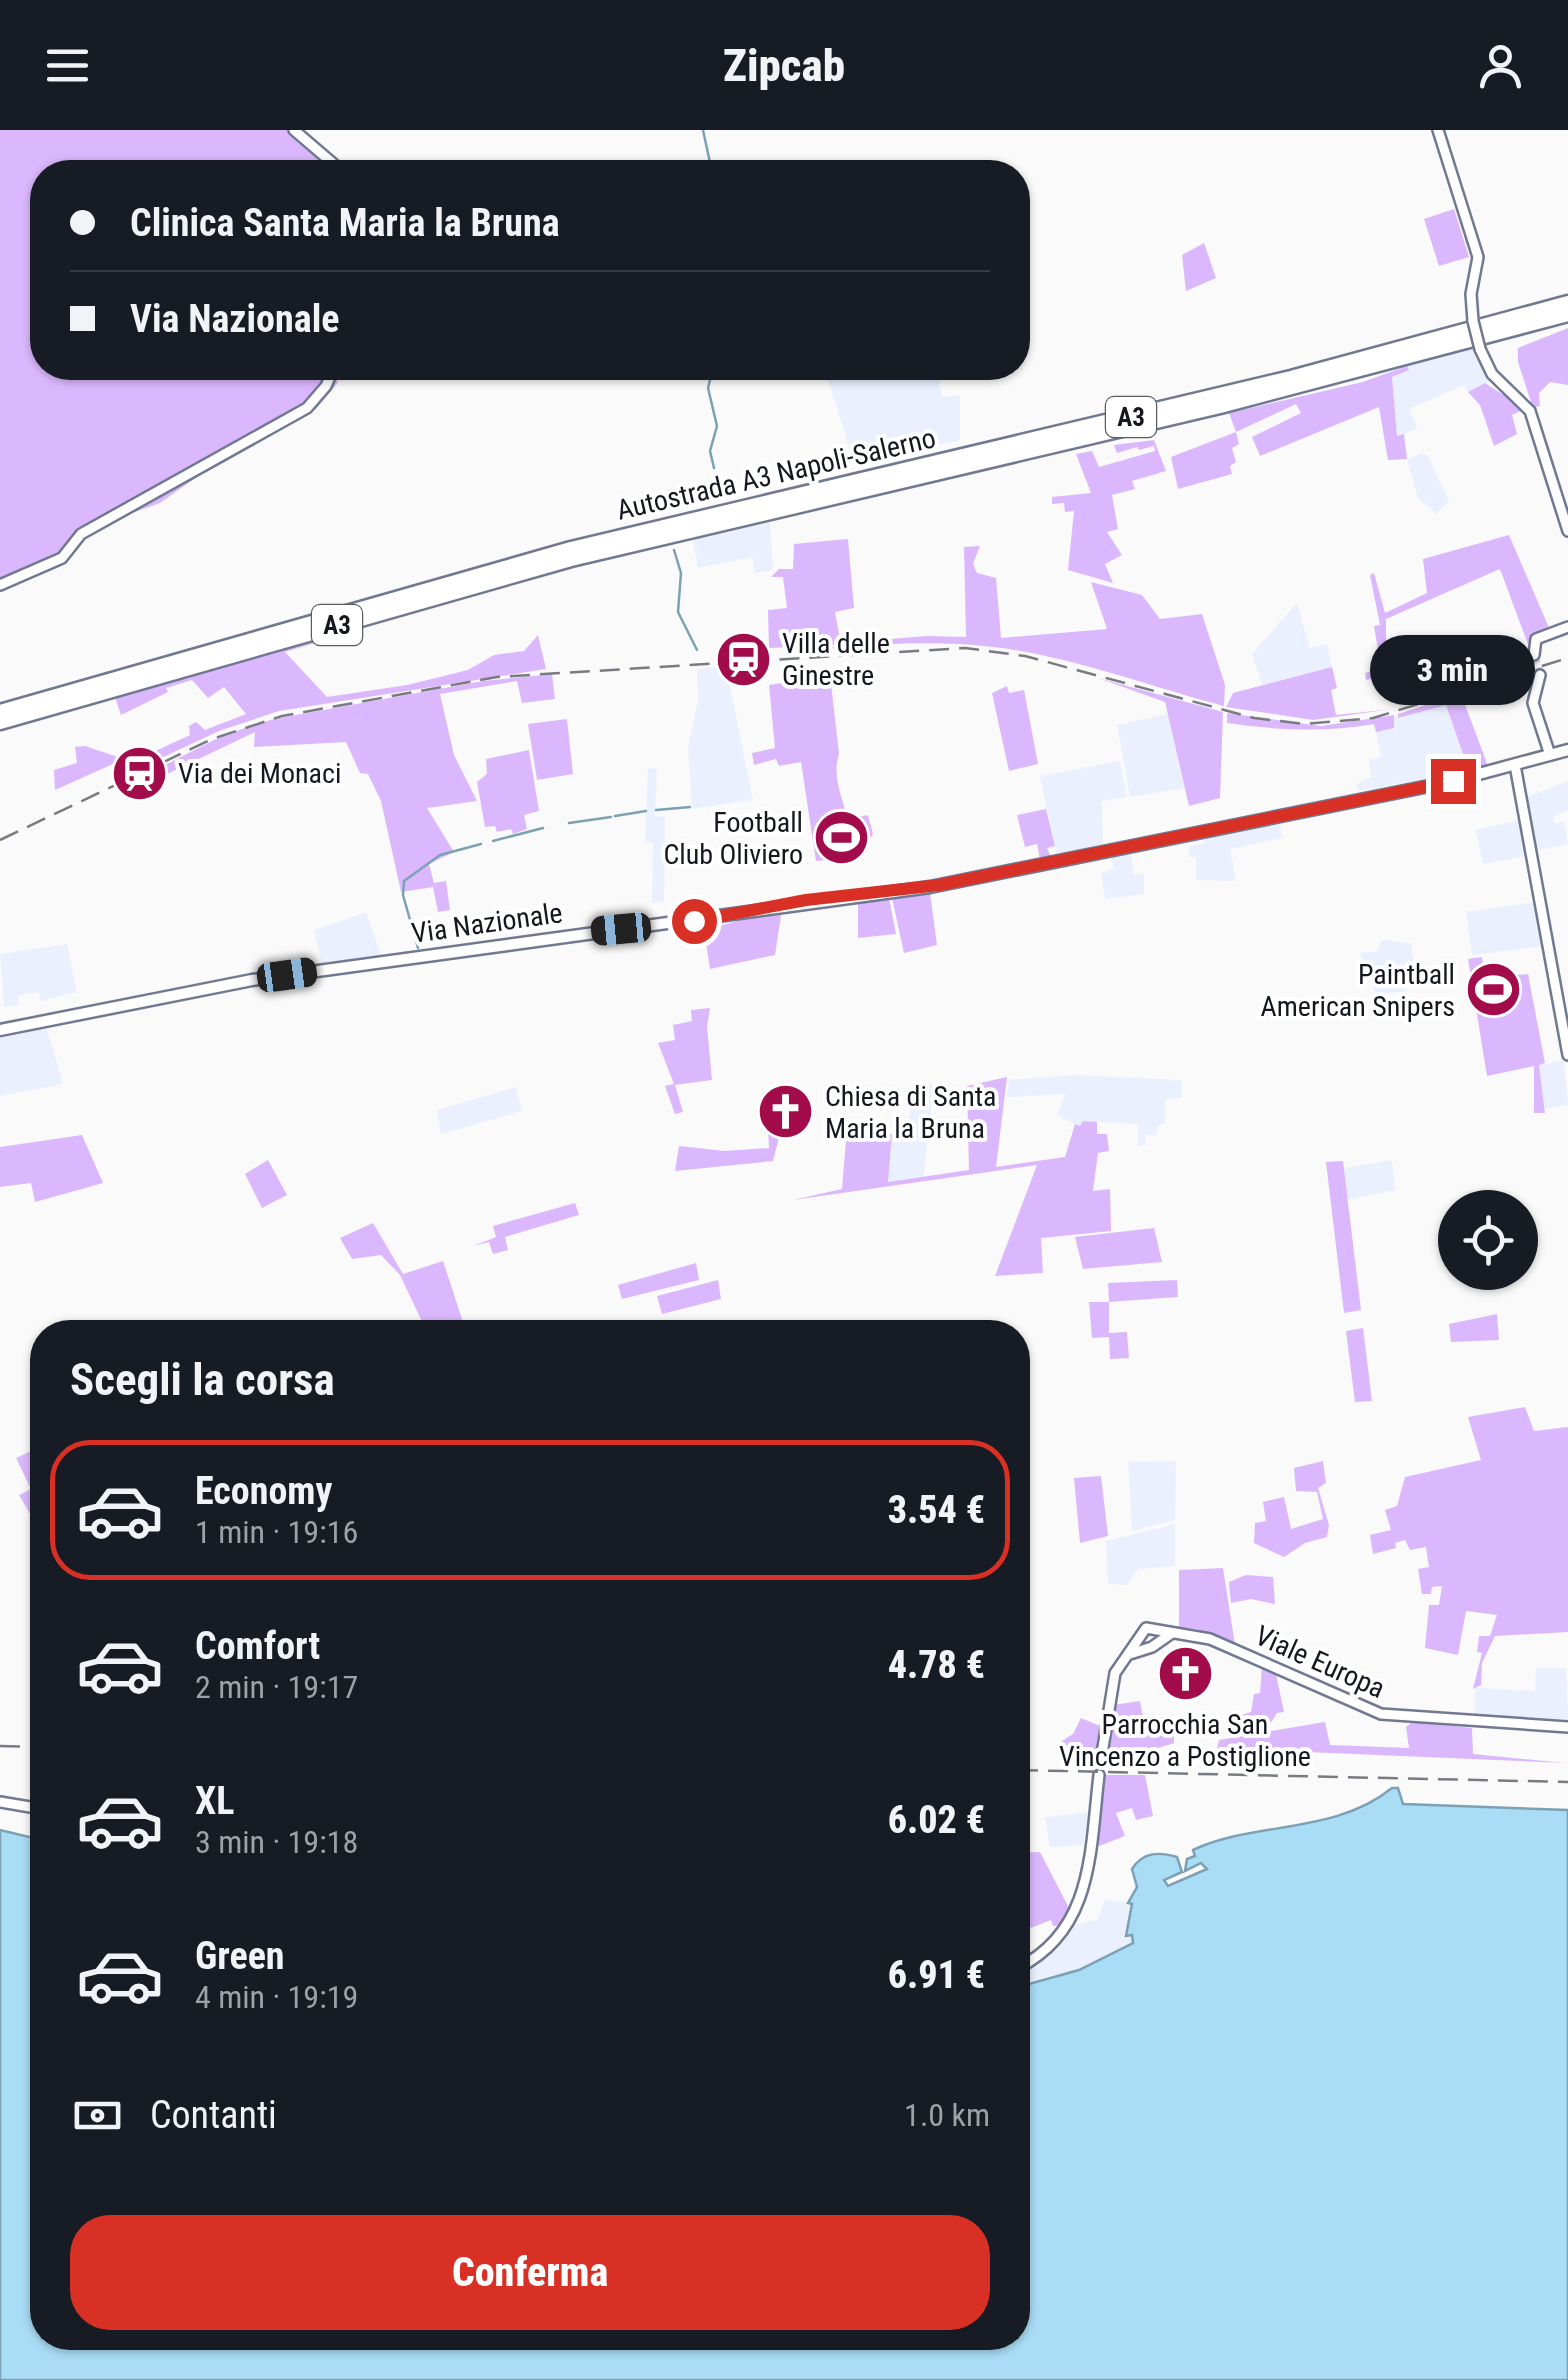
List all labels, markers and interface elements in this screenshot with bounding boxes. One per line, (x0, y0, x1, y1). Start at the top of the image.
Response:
icon: menu (40, 38, 95, 93)
icon: person (1473, 38, 1528, 93)
text: Zipcab (723, 39, 845, 92)
text: Clinica Santa Maria la Bruna (130, 201, 560, 245)
text: Via Nazionale (130, 297, 339, 341)
road number: A3 (1106, 397, 1156, 437)
street label: Autostrada A3 Napoli-Salerno (613, 421, 939, 527)
road number: A3 (312, 605, 362, 645)
place label: Villa delle Ginestre (782, 627, 890, 692)
station icon: Villa delle Ginestre (713, 629, 773, 689)
callout: 3 min (1370, 636, 1536, 706)
text: 3 min (1417, 651, 1488, 689)
station icon: Via dei Monaci (109, 743, 169, 803)
place label: Via dei Monaci (178, 757, 341, 790)
route end (1431, 759, 1476, 804)
place label: Football Club Oliviero (663, 806, 803, 871)
sports icon: Football Club Oliviero (812, 808, 872, 868)
street label: Via Nazionale (409, 896, 565, 950)
route start (672, 899, 717, 944)
car (590, 911, 652, 947)
car (255, 956, 319, 994)
place label: Paintball American Snipers (1261, 958, 1455, 1023)
sports icon: Paintball American Snipers (1464, 960, 1524, 1020)
place label: Chiesa di Santa Maria la Bruna (825, 1080, 997, 1145)
church icon: Chiesa di Santa Maria la Bruna (756, 1082, 816, 1142)
map controls (1438, 1190, 1538, 1290)
button: locate (1438, 1190, 1538, 1290)
text: Scegli la corsa (70, 1353, 335, 1406)
icon: car (75, 1465, 165, 1555)
text: Economy (195, 1469, 332, 1513)
text: 3.54 € (888, 1488, 985, 1532)
text: 1 min · 19:16 (195, 1513, 358, 1551)
street label: Viale Europa (1250, 1619, 1390, 1705)
icon: car (75, 1620, 165, 1710)
text: Comfort (195, 1624, 320, 1668)
text: 4.78 € (888, 1643, 985, 1687)
church icon: Parrocchia San Vincenzo a Postiglione (1155, 1643, 1215, 1703)
text: 2 min · 19:17 (195, 1668, 358, 1706)
place label: Parrocchia San Vincenzo a Postiglione (1059, 1708, 1311, 1773)
icon: car (75, 1775, 165, 1865)
text: XL (195, 1779, 234, 1823)
text: 6.02 € (888, 1798, 985, 1842)
text: 3 min · 19:18 (195, 1823, 358, 1861)
icon: car (75, 1930, 165, 2020)
text: Green (195, 1934, 285, 1978)
text: 6.91 € (888, 1953, 985, 1997)
text: 4 min · 19:19 (195, 1978, 358, 2016)
icon: cash (70, 2088, 125, 2143)
text: Contanti (150, 2093, 277, 2137)
text: 1.0 km (904, 2096, 990, 2134)
button: Conferma (70, 2215, 990, 2330)

